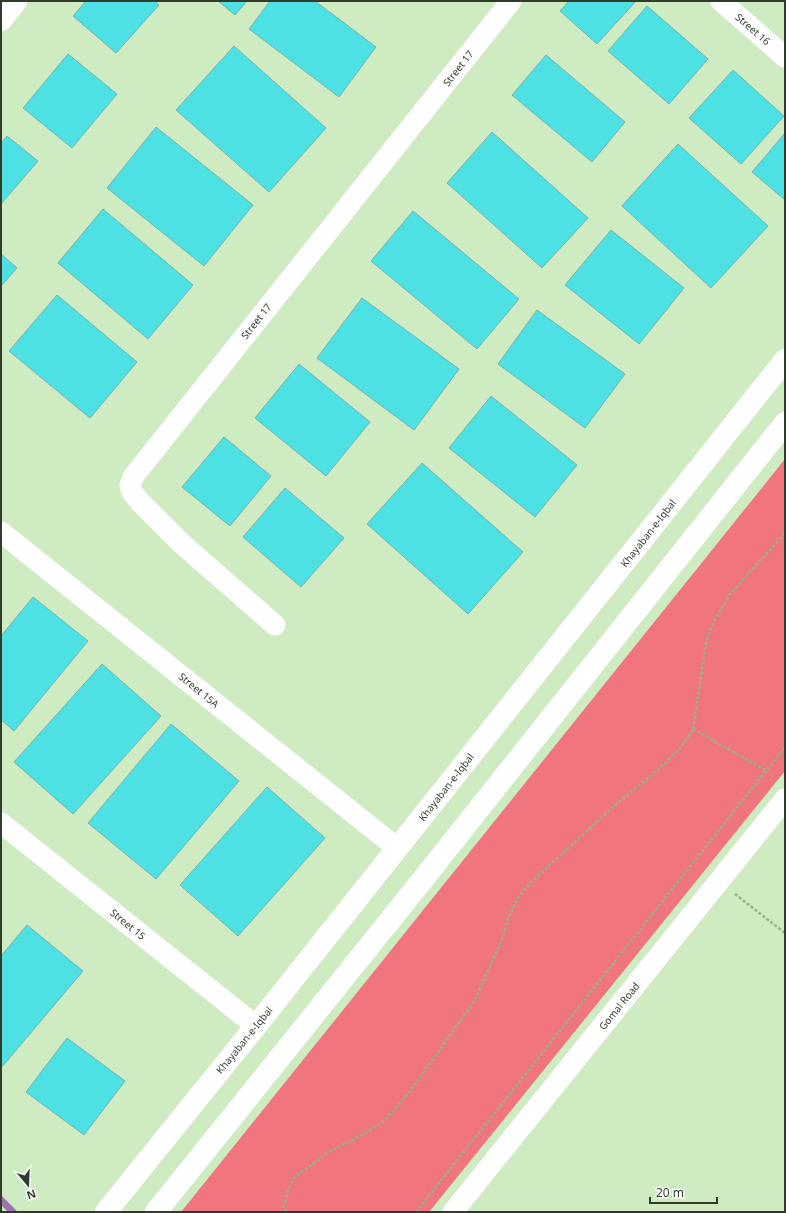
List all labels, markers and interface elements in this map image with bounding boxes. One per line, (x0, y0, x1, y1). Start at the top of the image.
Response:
street label: Street 16 (733, 10, 774, 48)
street label: Street 17 (440, 47, 477, 89)
street label: Street 17 (238, 300, 275, 342)
street label: Khayaban-e-Iqbal (617, 496, 679, 570)
street label: Street 15A (176, 669, 223, 711)
street label: Khayaban-e-Iqbal (415, 750, 477, 824)
street label: Street 15 (107, 905, 149, 943)
street label: Gomal Road (595, 979, 643, 1033)
street label: Khayaban-e-Iqbal (213, 1004, 275, 1076)
north arrow (8, 1165, 48, 1205)
scale bar (650, 1179, 717, 1205)
text: 20 m (656, 1184, 684, 1201)
text: N (25, 1186, 38, 1203)

